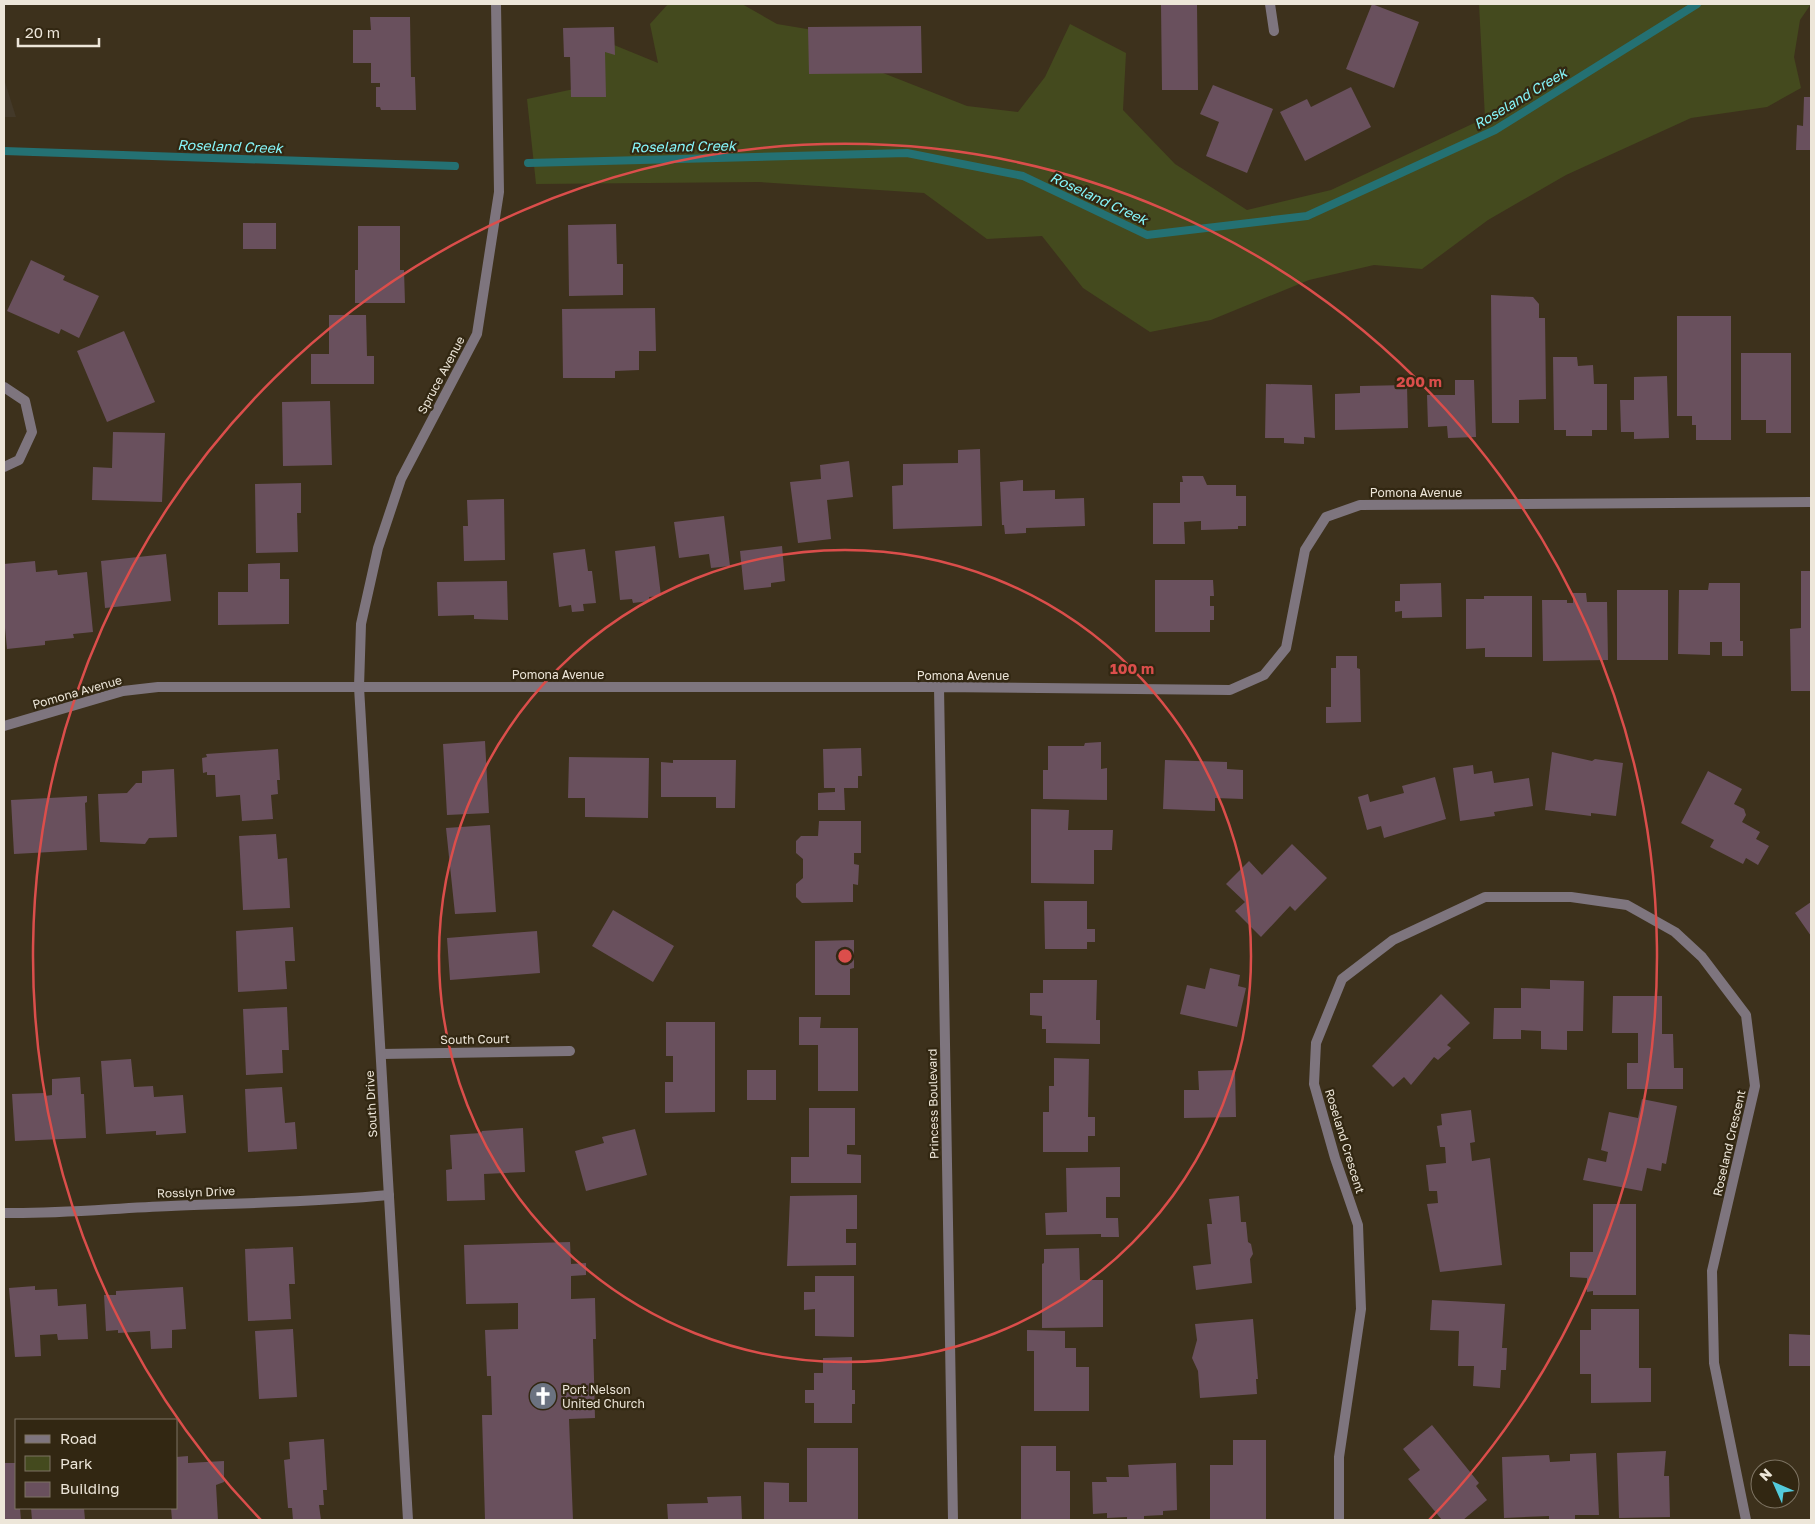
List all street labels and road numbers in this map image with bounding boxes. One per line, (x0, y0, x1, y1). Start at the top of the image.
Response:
street label: Spruce Avenue (414, 334, 468, 416)
street label: Pomona Avenue (1370, 485, 1462, 500)
street label: Pomona Avenue (512, 667, 604, 682)
street label: Pomona Avenue (917, 668, 1009, 683)
street label: Pomona Avenue (31, 672, 123, 712)
street label: South Court (440, 1031, 510, 1047)
street label: Princess Boulevard (925, 1049, 941, 1159)
street label: South Drive (362, 1070, 380, 1138)
street label: Roseland Crescent (1322, 1087, 1368, 1195)
street label: Roseland Crescent (1709, 1088, 1749, 1198)
street label: Rosslyn Drive (157, 1183, 235, 1201)

